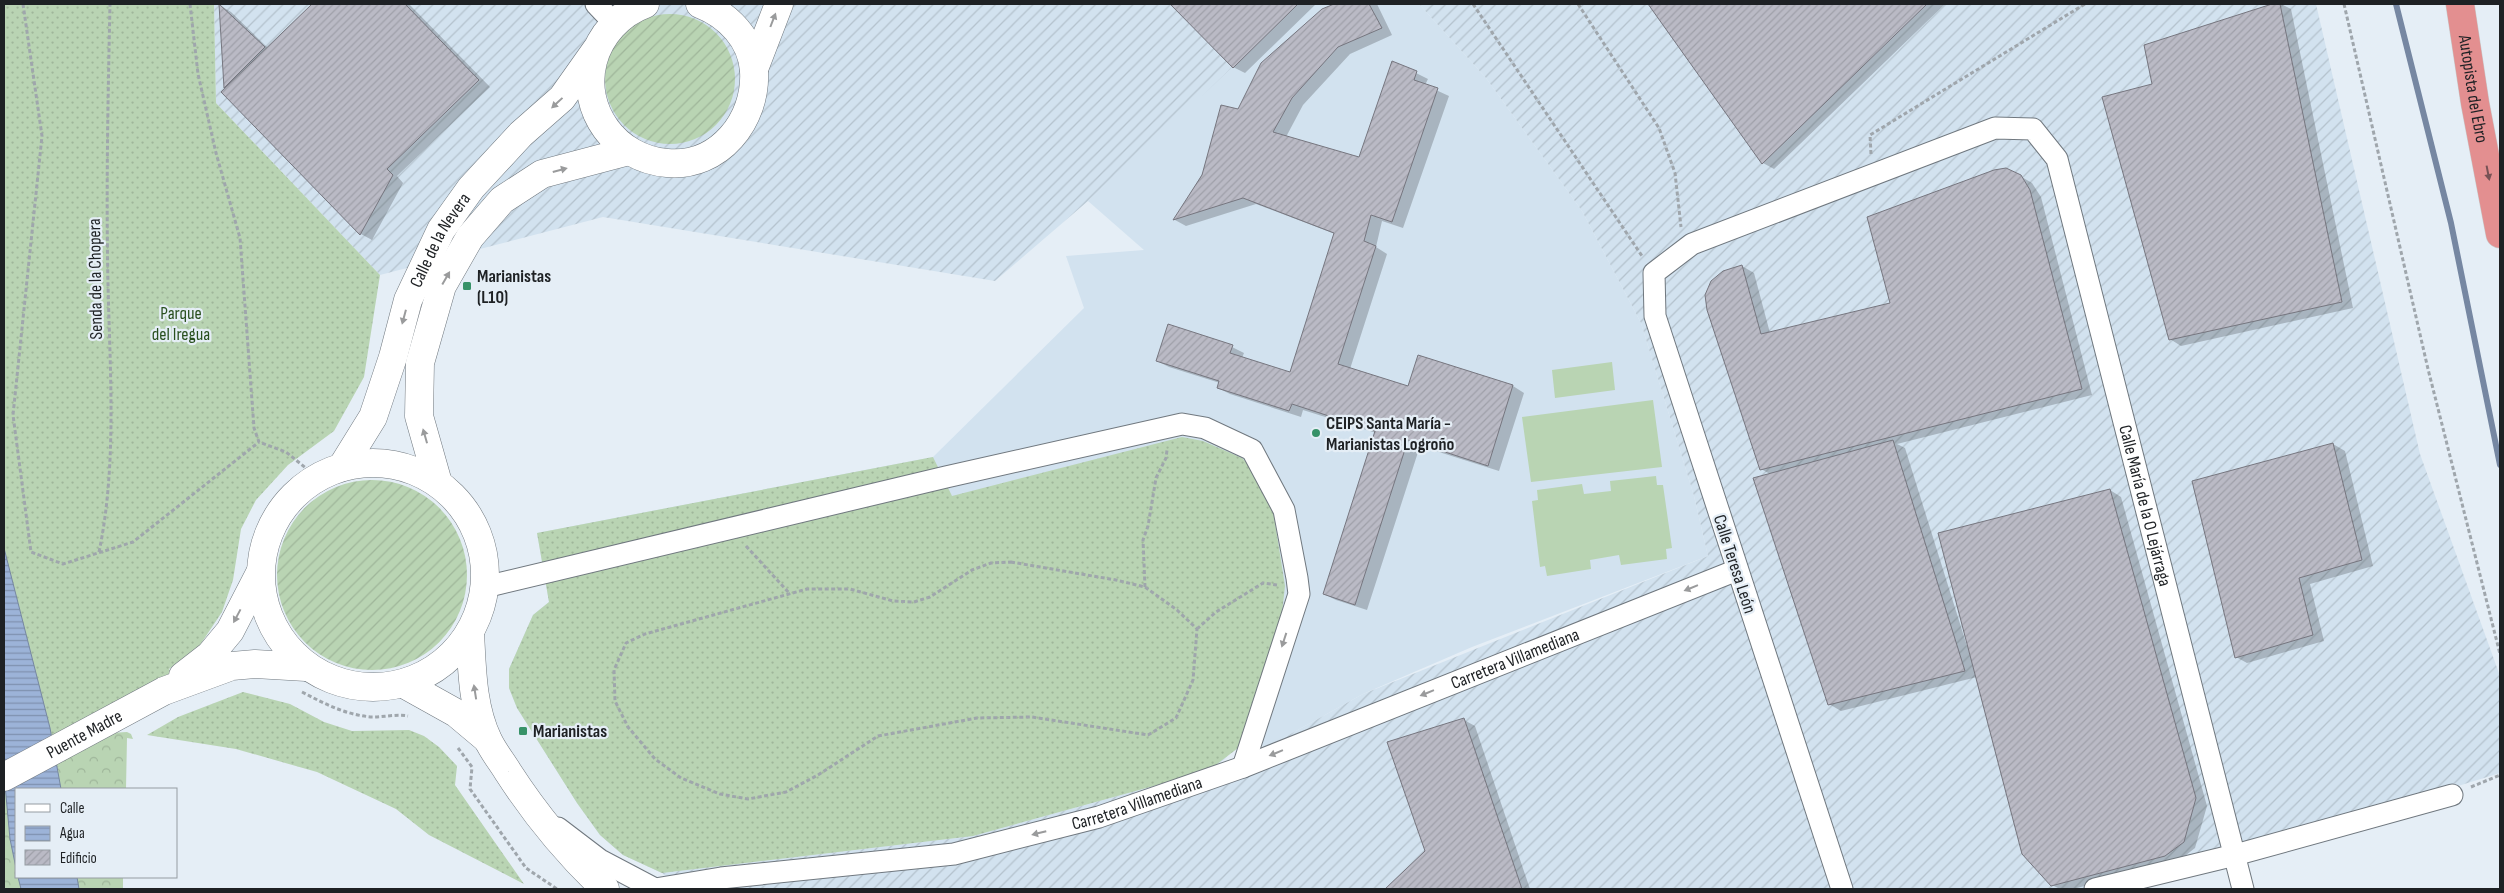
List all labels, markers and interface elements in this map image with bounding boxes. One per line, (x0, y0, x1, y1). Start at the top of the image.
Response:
one-way arrow (769, 12, 777, 27)
street label: Autopista del Ebro (2454, 33, 2492, 145)
one-way arrow (551, 97, 563, 109)
one-way arrow (553, 165, 568, 173)
one-way arrow (2485, 165, 2493, 181)
street label: Calle de la Nevera (406, 189, 475, 291)
street label: Senda de la Chopera (84, 218, 107, 340)
place label: Marianistas (L10) (477, 266, 551, 308)
one-way arrow (442, 271, 450, 285)
marker: Marianistas (L10) (461, 280, 473, 292)
park label: Parque del Iregua (152, 303, 210, 345)
one-way arrow (400, 309, 408, 324)
place label: CEIPS Santa María - Marianistas Logroño (1326, 413, 1454, 455)
street label: Calle María de la O Lejárraga (2114, 423, 2175, 588)
marker: CEIPS Santa María - Marianistas Logroño (1310, 427, 1322, 439)
one-way arrow (420, 428, 428, 443)
street label: Calle Teresa León (1709, 512, 1760, 616)
one-way arrow (1684, 585, 1699, 592)
one-way arrow (233, 609, 241, 624)
street label: Carretera Villamediana (1448, 624, 1582, 694)
one-way arrow (1280, 633, 1287, 648)
one-way arrow (471, 684, 479, 700)
one-way arrow (1419, 690, 1434, 697)
street label: Puente Madre (43, 705, 126, 763)
place label: Marianistas (533, 721, 607, 742)
marker: Marianistas (517, 725, 529, 737)
one-way arrow (1268, 750, 1283, 758)
street label: Carretera Villamediana (1069, 772, 1205, 835)
legend (15, 788, 178, 878)
text: Calle (60, 799, 84, 818)
text: Agua (59, 824, 85, 843)
one-way arrow (1031, 829, 1046, 837)
text: Edificio (60, 849, 97, 868)

